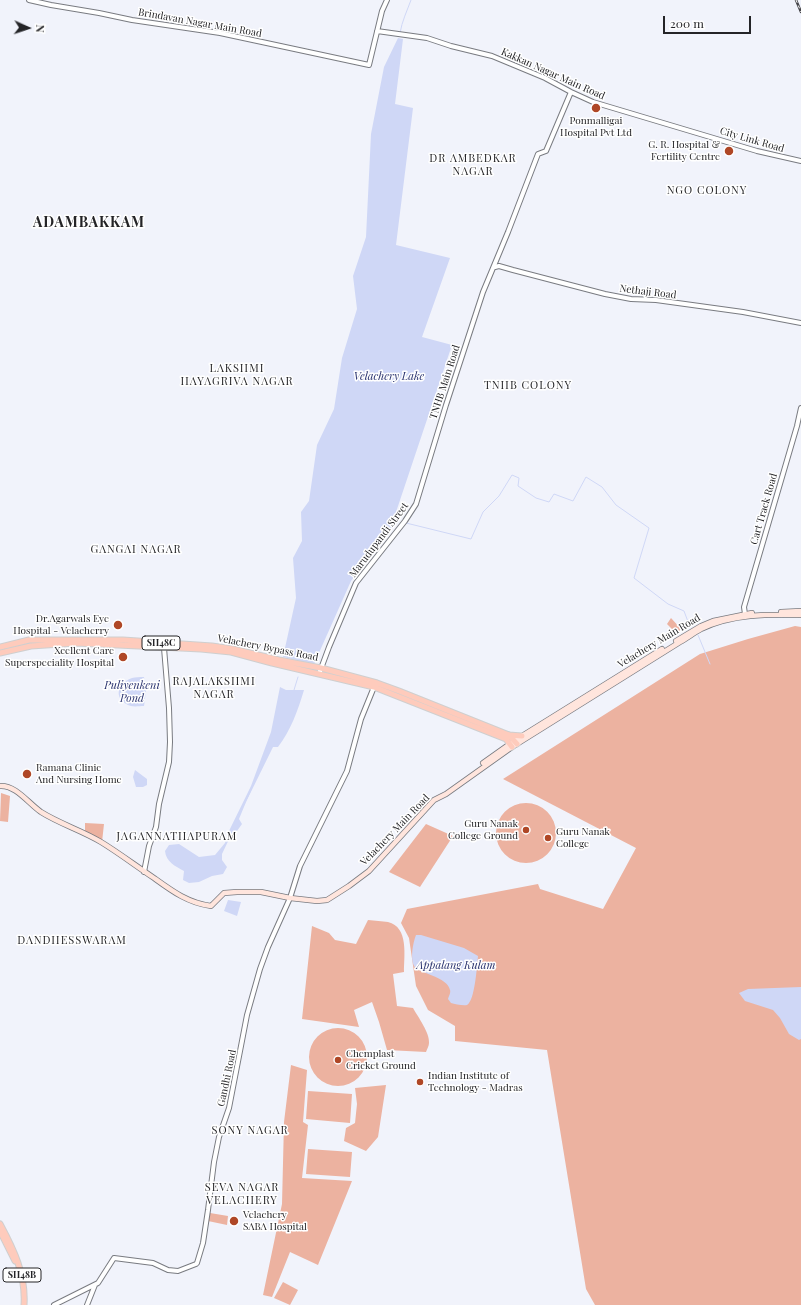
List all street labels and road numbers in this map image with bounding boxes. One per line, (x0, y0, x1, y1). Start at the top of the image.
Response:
street label: Brindavan Nagar Main Road (137, 6, 263, 40)
street label: Kakkan Nagar Main Road (499, 46, 607, 102)
street label: City Link Road (718, 125, 786, 155)
street label: Nethaji Road (619, 283, 677, 301)
street label: TNHB Main Road (427, 343, 463, 421)
street label: Cart Track Road (748, 472, 780, 546)
street label: Marudupandi Street (347, 500, 411, 580)
street label: Velachery Main Road (616, 612, 702, 670)
street label: Velachery Bypass Road (217, 632, 319, 664)
road number: SH48C (142, 636, 180, 650)
street label: Velachery Main Road (358, 792, 432, 868)
street label: Gandhi Road (215, 1048, 239, 1108)
road number: SH48B (3, 1268, 41, 1282)

